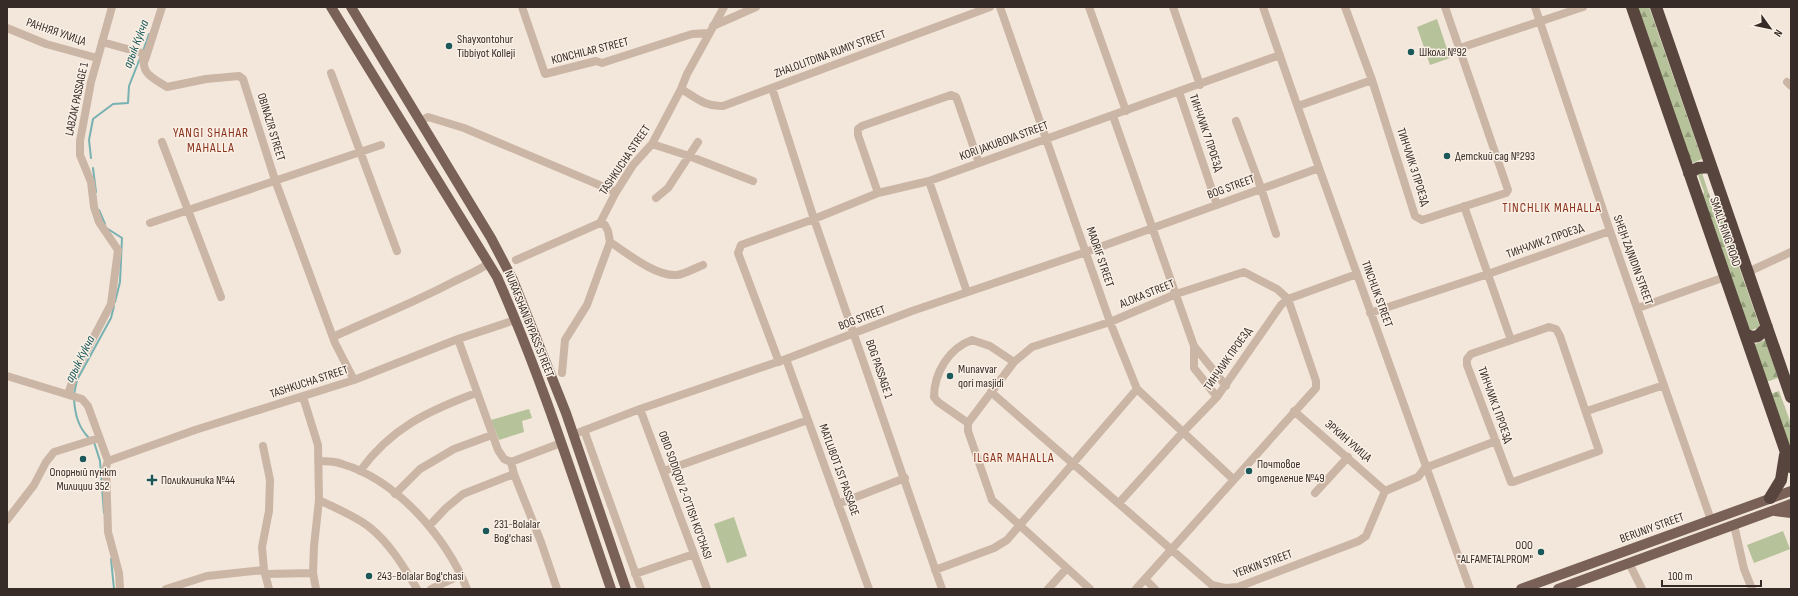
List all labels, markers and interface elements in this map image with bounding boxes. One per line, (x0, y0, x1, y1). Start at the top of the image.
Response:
north arrow (1750, 8, 1790, 48)
street label: РАННЯЯ УЛИЦА (24, 15, 89, 49)
water label: арык Кукча (120, 17, 153, 70)
street label: ZHALOLITDINA RUMIY STREET (772, 27, 888, 81)
text: N (1771, 27, 1785, 39)
place label: Shayxontohur Tibbiyot Kolleji (457, 32, 515, 61)
street label: KONCHILAR STREET (550, 34, 630, 68)
marker: Shayxontohur Tibbiyot Kolleji (444, 41, 454, 51)
place label: Школа №92 (1419, 45, 1467, 60)
marker: Школа №92 (1406, 47, 1416, 57)
street label: LABZAK PASSAGE 1 (62, 60, 92, 137)
street label: OBINAZIR STREET (254, 91, 288, 163)
street label: ТИНЧЛИК 7 ПРОЕЗД (1186, 92, 1226, 174)
street label: KORI JAKUBOVA STREET (957, 118, 1051, 164)
street label: TASHKUCHA STREET (596, 122, 654, 198)
district label: YANGI SHAHAR MAHALLA (173, 125, 249, 156)
street label: ТИНЧЛИК 3 ПРОЕЗД (1393, 126, 1433, 208)
place label: Детский сад №293 (1455, 149, 1535, 164)
marker: Детский сад №293 (1442, 151, 1452, 161)
street label: BOG STREET (1205, 171, 1257, 202)
street label: SMALL RING ROAD (1706, 195, 1744, 269)
district label: TINCHLIK MAHALLA (1502, 200, 1602, 216)
street label: SHEJH ZAJNIDIN STREET (1610, 213, 1656, 307)
street label: ТИНЧЛИК 2 ПРОЕЗД (1504, 220, 1586, 262)
street label: MAORIF STREET (1083, 225, 1117, 289)
street label: TINCHLIK STREET (1358, 259, 1396, 329)
street label: NURAFSHAN BYPASS STREET (501, 268, 557, 380)
street label: ALOKA STREET (1116, 276, 1177, 312)
street label: BOG STREET (836, 302, 888, 334)
street label: ТИНЧЛИК ПРОЕЗД (1201, 324, 1256, 394)
water label: арык Кукча (61, 332, 99, 385)
street label: BOG PASSAGE 1 (862, 338, 896, 401)
street label: TASHKUCHA STREET (268, 362, 350, 402)
place label: Munavvar qori masjidi (958, 362, 1004, 391)
street label: ТИНЧЛИК 1 ПРОЕЗД (1474, 365, 1516, 446)
marker: Munavvar qori masjidi (945, 371, 955, 381)
street label: ЭРКИН УЛИЦА (1322, 417, 1375, 466)
street label: MATLUBOT 1ST PASSAGE (815, 422, 863, 518)
street label: OBID SODIQOV 2-O'TISH KO'CHASI (655, 429, 715, 561)
district label: ILGAR MAHALLA (973, 450, 1055, 466)
marker: Опорный пункт Милиции 352 (78, 454, 88, 464)
place label: Почтовое отделение №49 (1257, 457, 1325, 486)
place label: Опорный пункт Милиции 352 (50, 465, 117, 494)
marker: Почтовое отделение №49 (1244, 466, 1254, 476)
place label: Поликлиника №44 (161, 473, 235, 488)
marker: Поликлиника №44 (146, 474, 158, 486)
street label: BERUNIY STREET (1618, 509, 1686, 547)
place label: 231-Bolalar Bog'chasi (494, 517, 541, 546)
marker: 231-Bolalar Bog'chasi (481, 526, 491, 536)
place label: OOO "ALFAMETALPROM" (1457, 538, 1533, 567)
street label: YERKIN STREET (1232, 546, 1295, 582)
marker: OOO "ALFAMETALPROM" (1536, 547, 1546, 557)
scale bar (1662, 562, 1761, 588)
place label: 243-Bolalar Bog'chasi (377, 569, 464, 584)
text: 100 m (1668, 569, 1693, 584)
marker: 243-Bolalar Bog'chasi (364, 571, 374, 581)

